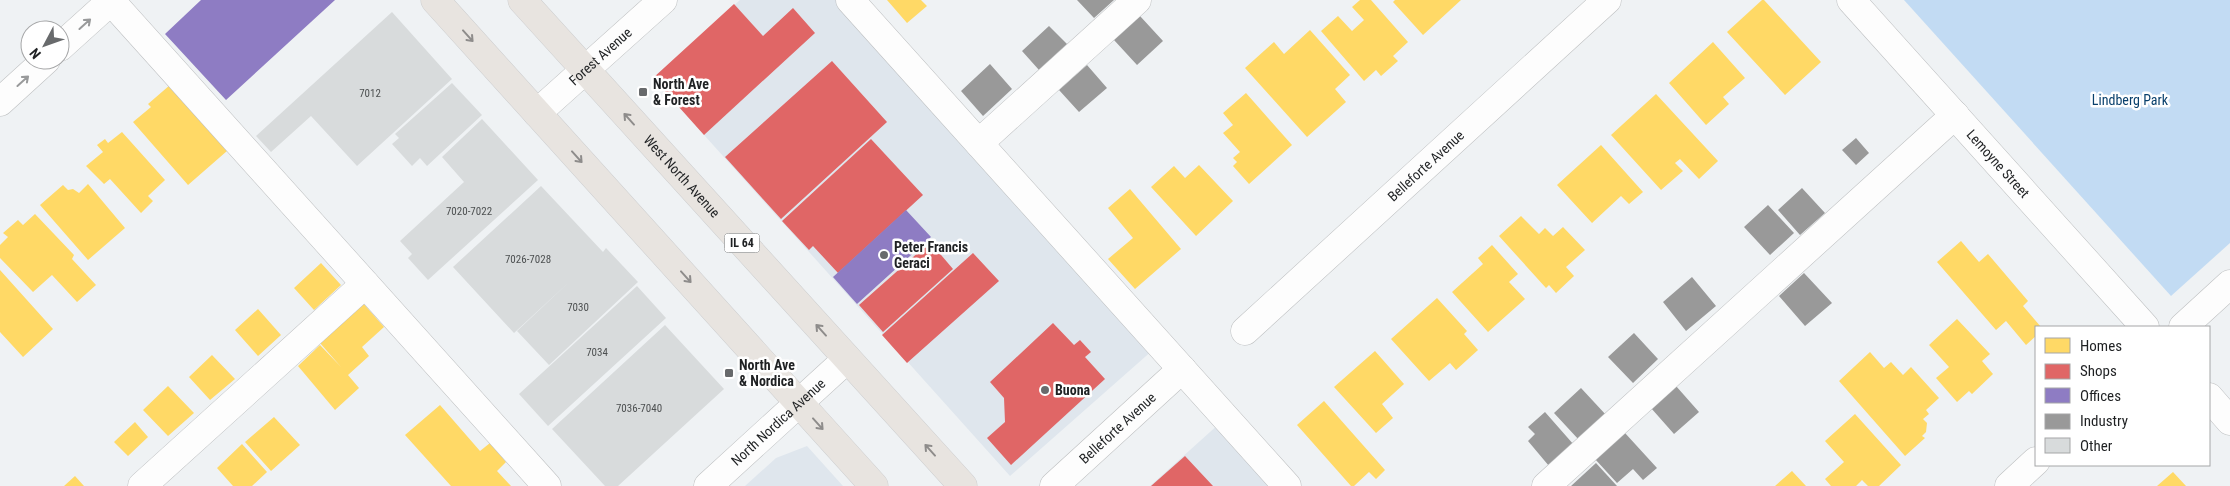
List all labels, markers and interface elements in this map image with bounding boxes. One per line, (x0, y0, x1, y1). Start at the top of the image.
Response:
one-way arrow (79, 18, 92, 30)
north arrow (20, 20, 70, 70)
street label: Forest Avenue (566, 24, 635, 88)
one-way arrow (462, 30, 474, 43)
text: N (26, 45, 44, 62)
one-way arrow (16, 75, 29, 87)
place label: North Ave & Forest (653, 76, 709, 108)
marker: North Ave & Forest (637, 86, 649, 98)
house number: 7012 (359, 87, 381, 100)
park label: Lindberg Park (2092, 92, 2169, 108)
one-way arrow (623, 112, 635, 125)
street label: Lemoyne Street (1963, 126, 2033, 201)
street label: Belleforte Avenue (1384, 127, 1468, 204)
street label: West North Avenue (641, 132, 724, 221)
one-way arrow (571, 150, 583, 163)
house number: 7020-7022 (446, 205, 492, 218)
road number: IL 64 (724, 234, 760, 252)
place label: Peter Francis Geraci (894, 239, 968, 271)
marker: Peter Francis Geraci (878, 249, 890, 261)
house number: 7026-7028 (505, 253, 551, 266)
one-way arrow (680, 271, 692, 284)
house number: 7030 (567, 301, 589, 314)
one-way arrow (815, 323, 827, 336)
legend (2035, 326, 2210, 466)
text: Homes (2080, 337, 2122, 355)
house number: 7034 (586, 346, 608, 359)
place label: North Ave & Nordica (739, 357, 795, 389)
text: Shops (2080, 362, 2117, 380)
marker: North Ave & Nordica (723, 367, 735, 379)
street label: North Nordica Avenue (728, 375, 829, 469)
place label: Buona (1055, 382, 1091, 398)
marker: Buona (1039, 384, 1051, 396)
text: Offices (2080, 387, 2121, 405)
street label: Belleforte Avenue (1076, 389, 1159, 467)
house number: 7036-7040 (616, 402, 662, 415)
text: Industry (2080, 412, 2128, 430)
one-way arrow (812, 418, 824, 431)
text: Other (2080, 437, 2113, 455)
one-way arrow (924, 443, 936, 456)

